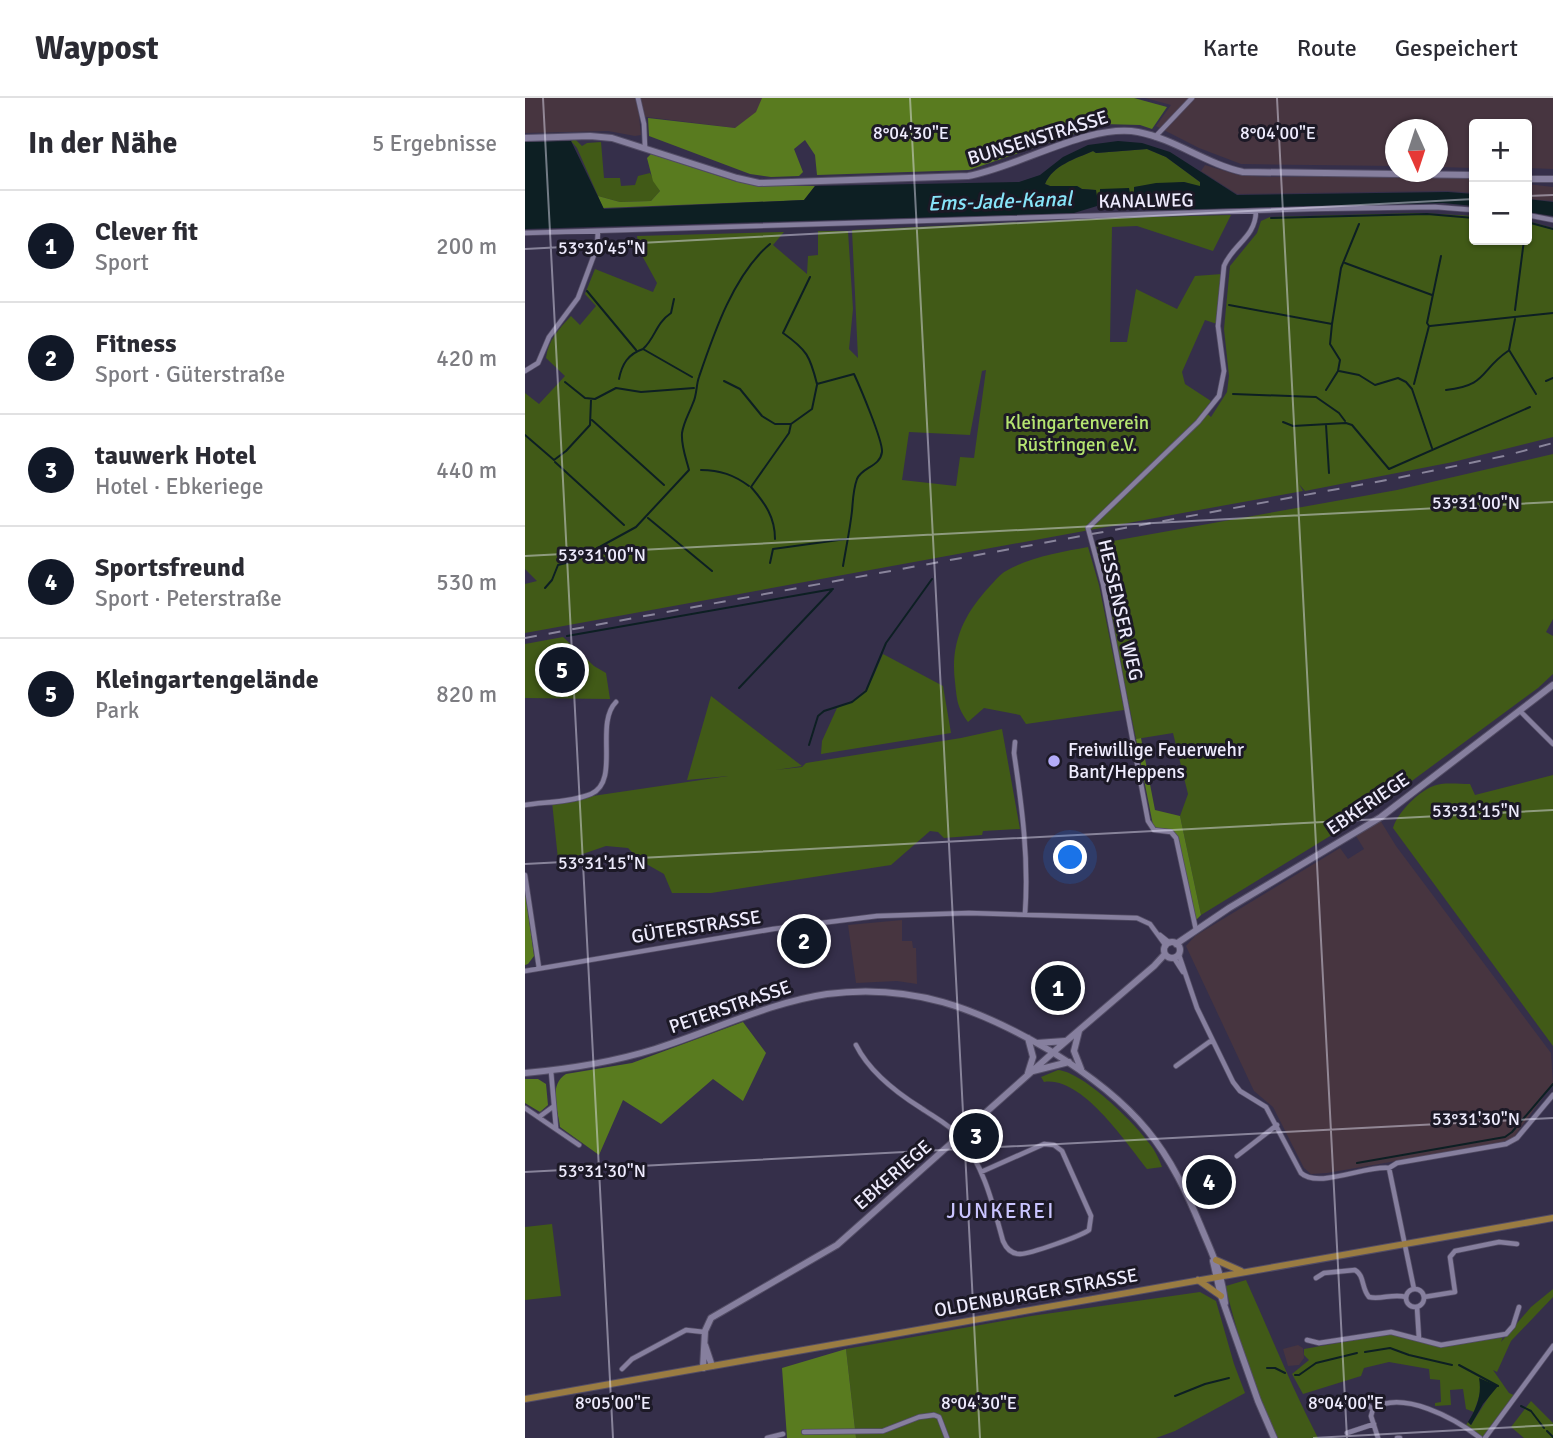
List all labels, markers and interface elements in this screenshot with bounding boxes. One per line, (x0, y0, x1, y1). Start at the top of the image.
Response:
text: Waypost (35, 28, 159, 69)
text: Karte (1203, 33, 1259, 63)
text: Route (1297, 33, 1357, 63)
text: Gespeichert (1395, 33, 1518, 63)
street label: BUNSENSTRASSE (965, 105, 1111, 171)
north arrow (1385, 119, 1448, 182)
map controls (1469, 119, 1532, 245)
button: + (1469, 119, 1532, 182)
text: 8°04'30"E (873, 122, 949, 144)
text: 8°04'00"E (1240, 122, 1316, 144)
text: In der Nähe (28, 125, 177, 162)
text: 5 Ergebnisse (372, 129, 497, 158)
button: − (1469, 182, 1532, 245)
water label: Ems-Jade-Kanal (927, 185, 1075, 217)
street label: KANALWEG (1098, 188, 1194, 214)
text: Clever fit (95, 216, 198, 248)
text: 1 (45, 232, 57, 261)
text: 200 m (436, 232, 497, 261)
text: 53°30'45"N (558, 237, 646, 259)
text: Sport (95, 248, 149, 277)
text: Fitness (95, 328, 176, 360)
text: 2 (45, 344, 57, 373)
text: 420 m (436, 344, 497, 373)
text: Sport · Güterstraße (95, 360, 285, 389)
park label: Kleingartenverein Rüstringen e.V. (1005, 411, 1149, 457)
text: tauwerk Hotel (95, 440, 256, 472)
text: 3 (45, 456, 57, 485)
text: 440 m (436, 456, 497, 485)
text: Hotel · Ebkeriege (95, 472, 264, 501)
text: 53°31'00"N (1432, 492, 1520, 514)
street label: HESSENSER WEG (1092, 537, 1148, 683)
text: 53°31'00"N (558, 544, 646, 566)
text: Sportsfreund (95, 552, 245, 584)
text: 4 (45, 568, 57, 597)
text: 530 m (436, 568, 497, 597)
text: Sport · Peterstraße (95, 584, 282, 613)
pin: 5 (539, 644, 585, 696)
text: Kleingartengelände (95, 664, 319, 696)
text: 5 (45, 680, 57, 709)
text: 820 m (436, 680, 497, 709)
text: Park (95, 696, 139, 725)
place label: Freiwillige Feuerwehr Bant/Heppens (1068, 738, 1244, 784)
marker: Freiwillige Feuerwehr Bant/Heppens (1046, 753, 1062, 769)
street label: EBKERIEGE (1322, 768, 1414, 840)
text: 53°31'15"N (1432, 800, 1520, 822)
your location (1053, 840, 1087, 874)
text: 53°31'15"N (558, 852, 646, 874)
street label: GÜTERSTRASSE (630, 905, 762, 949)
pin: 2 (781, 915, 827, 967)
pin: 1 (1035, 962, 1081, 1014)
street label: PETERSTRASSE (666, 975, 794, 1039)
text: 53°31'30"N (1432, 1108, 1520, 1130)
pin: 3 (953, 1110, 999, 1162)
street label: EBKERIEGE (849, 1135, 937, 1215)
pin: 4 (1186, 1156, 1232, 1208)
text: 53°31'30"N (558, 1160, 646, 1182)
district label: JUNKEREI (947, 1198, 1055, 1224)
street label: OLDENBURGER STRASSE (932, 1263, 1140, 1323)
text: 8°05'00"E (575, 1392, 651, 1414)
text: 8°04'30"E (941, 1392, 1017, 1414)
text: 8°04'00"E (1308, 1392, 1384, 1414)

